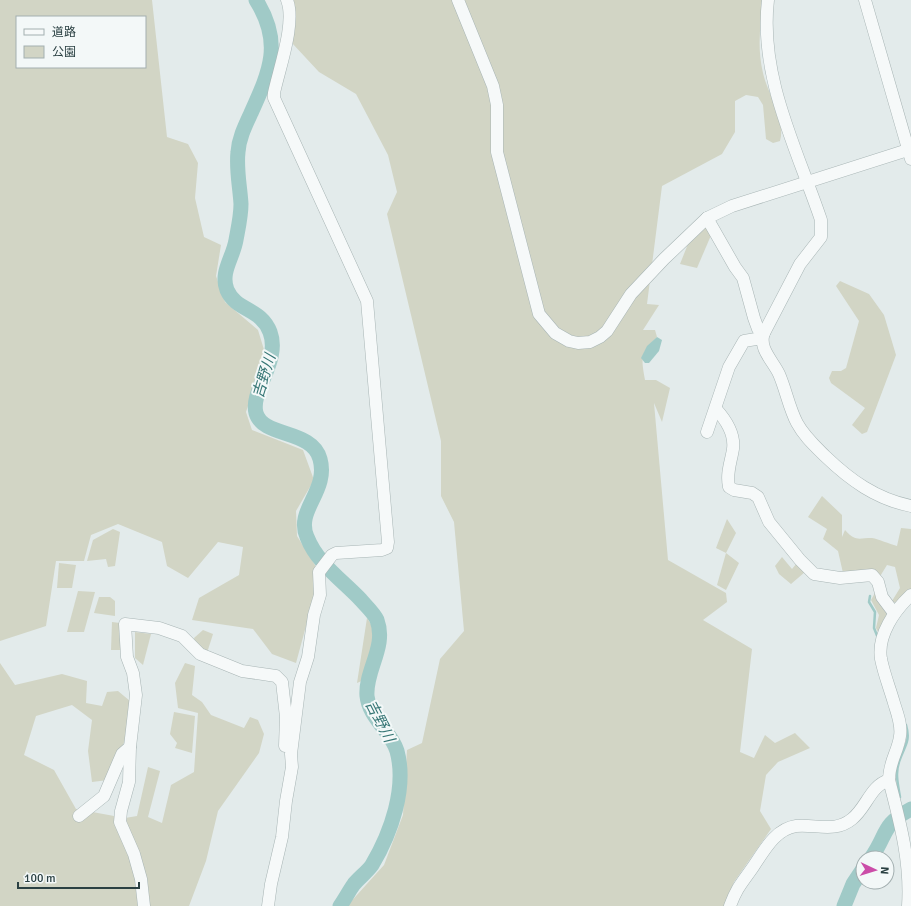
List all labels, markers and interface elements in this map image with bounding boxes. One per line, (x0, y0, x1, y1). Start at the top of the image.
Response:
legend (16, 16, 146, 68)
text: 道路 (52, 25, 76, 40)
text: 公園 (52, 45, 76, 60)
water label: 吉野川 (249, 350, 280, 400)
water label: 吉野川 (362, 697, 399, 747)
north arrow (855, 850, 895, 890)
scale bar (18, 864, 139, 890)
text: N (878, 866, 891, 875)
text: 100 m (24, 871, 56, 886)

